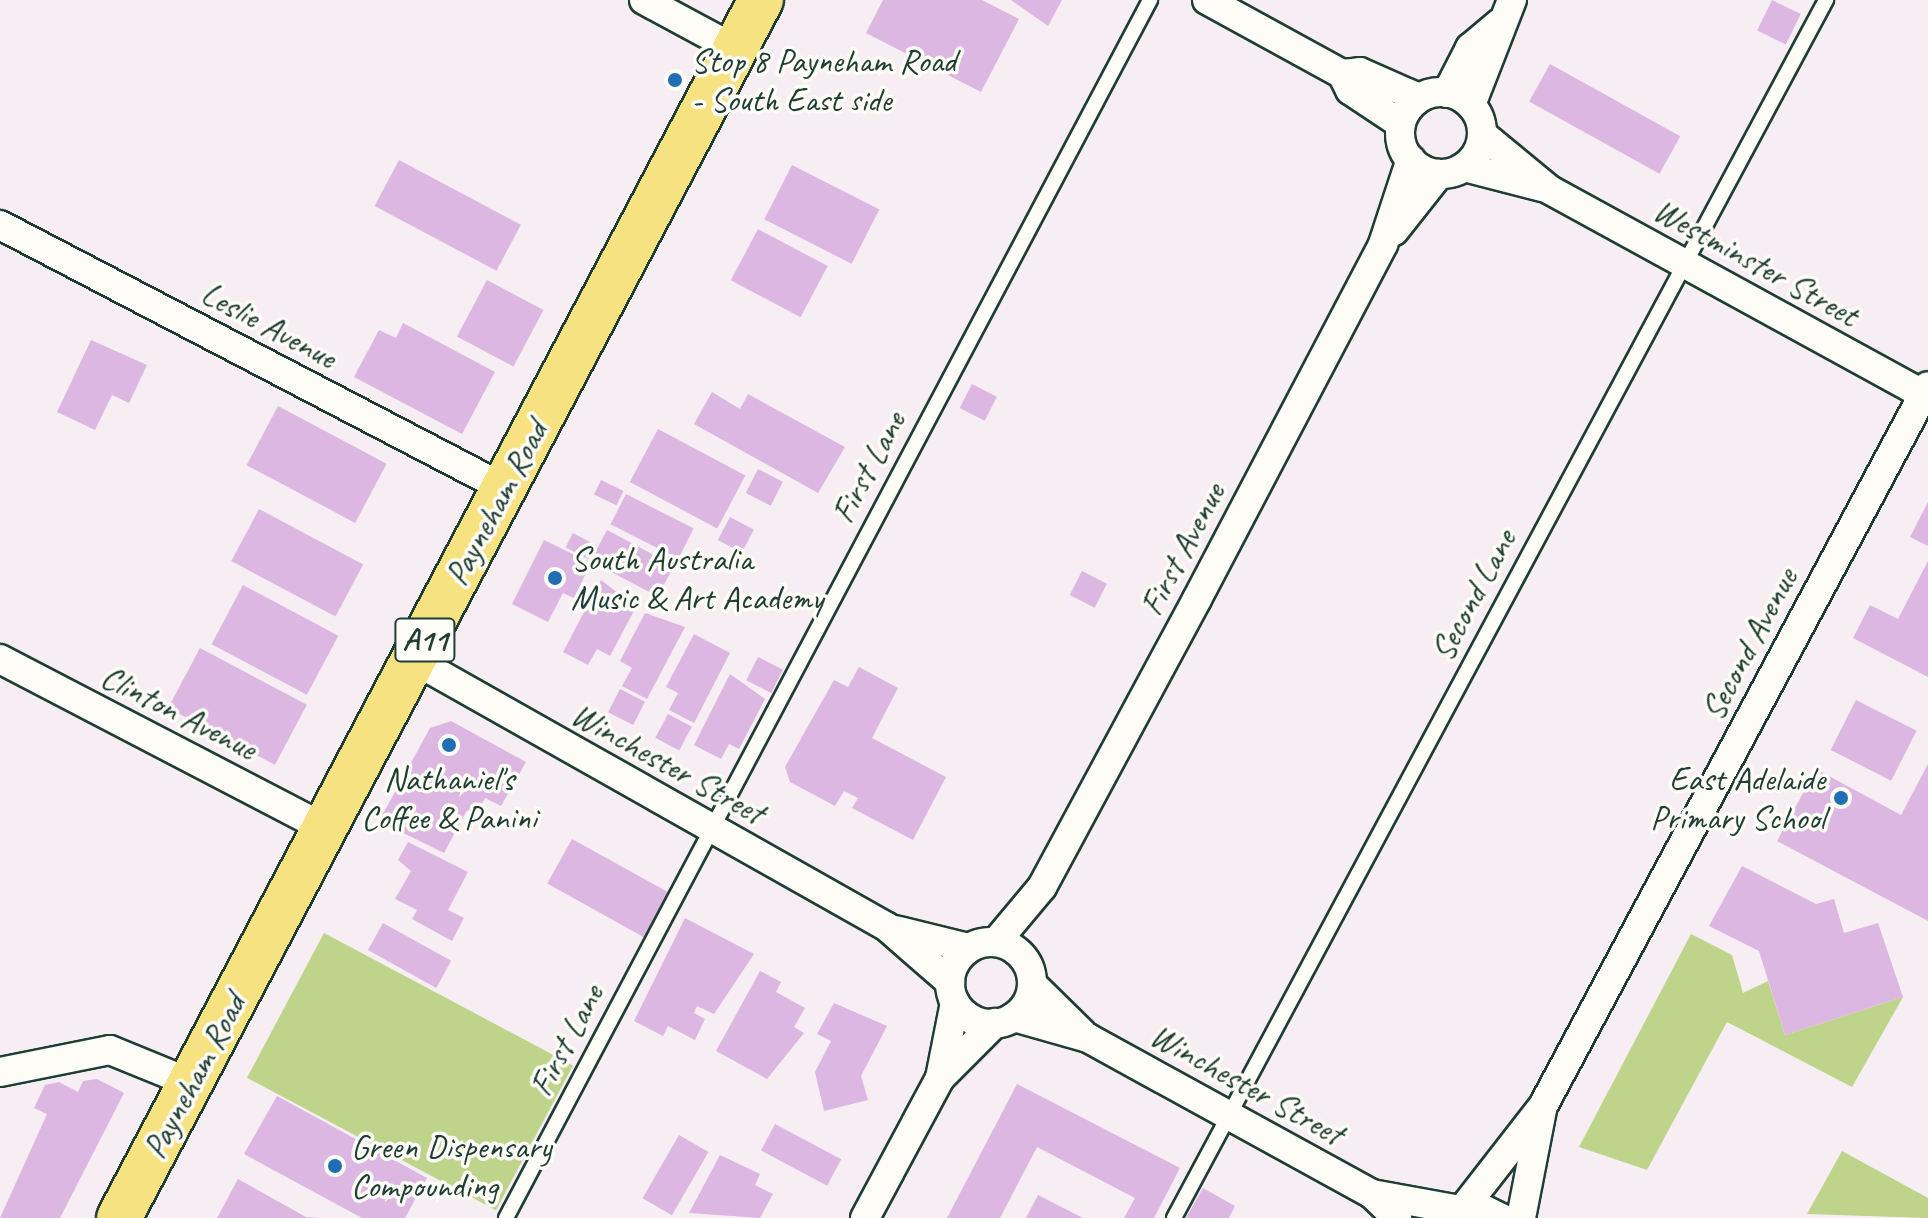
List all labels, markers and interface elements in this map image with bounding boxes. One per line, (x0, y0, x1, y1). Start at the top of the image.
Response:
place label: Stop 8 Payneham Road - South East side (691, 40, 956, 120)
marker: Stop 8 Payneham Road - South East side (666, 71, 684, 89)
street label: Westminster Street (1646, 189, 1866, 335)
street label: Leslie Avenue (195, 273, 343, 377)
street label: First Lane (822, 404, 914, 530)
street label: Payneham Road (436, 414, 556, 592)
street label: First Avenue (1130, 476, 1234, 622)
street label: Second Lane (1421, 522, 1525, 668)
place label: South Australia Music & Art Academy (571, 538, 821, 618)
street label: Second Avenue (1692, 561, 1806, 727)
marker: South Australia Music & Art Academy (546, 569, 564, 587)
road number: A11 (393, 612, 457, 668)
street label: Clinton Avenue (95, 656, 263, 768)
street label: Winchester Street (565, 693, 771, 833)
marker: Nathaniel's Coffee & Panini (440, 736, 458, 754)
place label: Nathaniel's Coffee & Panini (361, 758, 537, 838)
place label: East Adelaide Primary School (1651, 758, 1825, 838)
marker: East Adelaide Primary School (1832, 789, 1850, 807)
street label: First Lane (520, 977, 612, 1103)
street label: Payneham Road (134, 987, 254, 1165)
street label: Winchester Street (1144, 1014, 1350, 1154)
place label: Green Dispensary Compounding (351, 1126, 552, 1206)
marker: Green Dispensary Compounding (326, 1157, 344, 1175)

